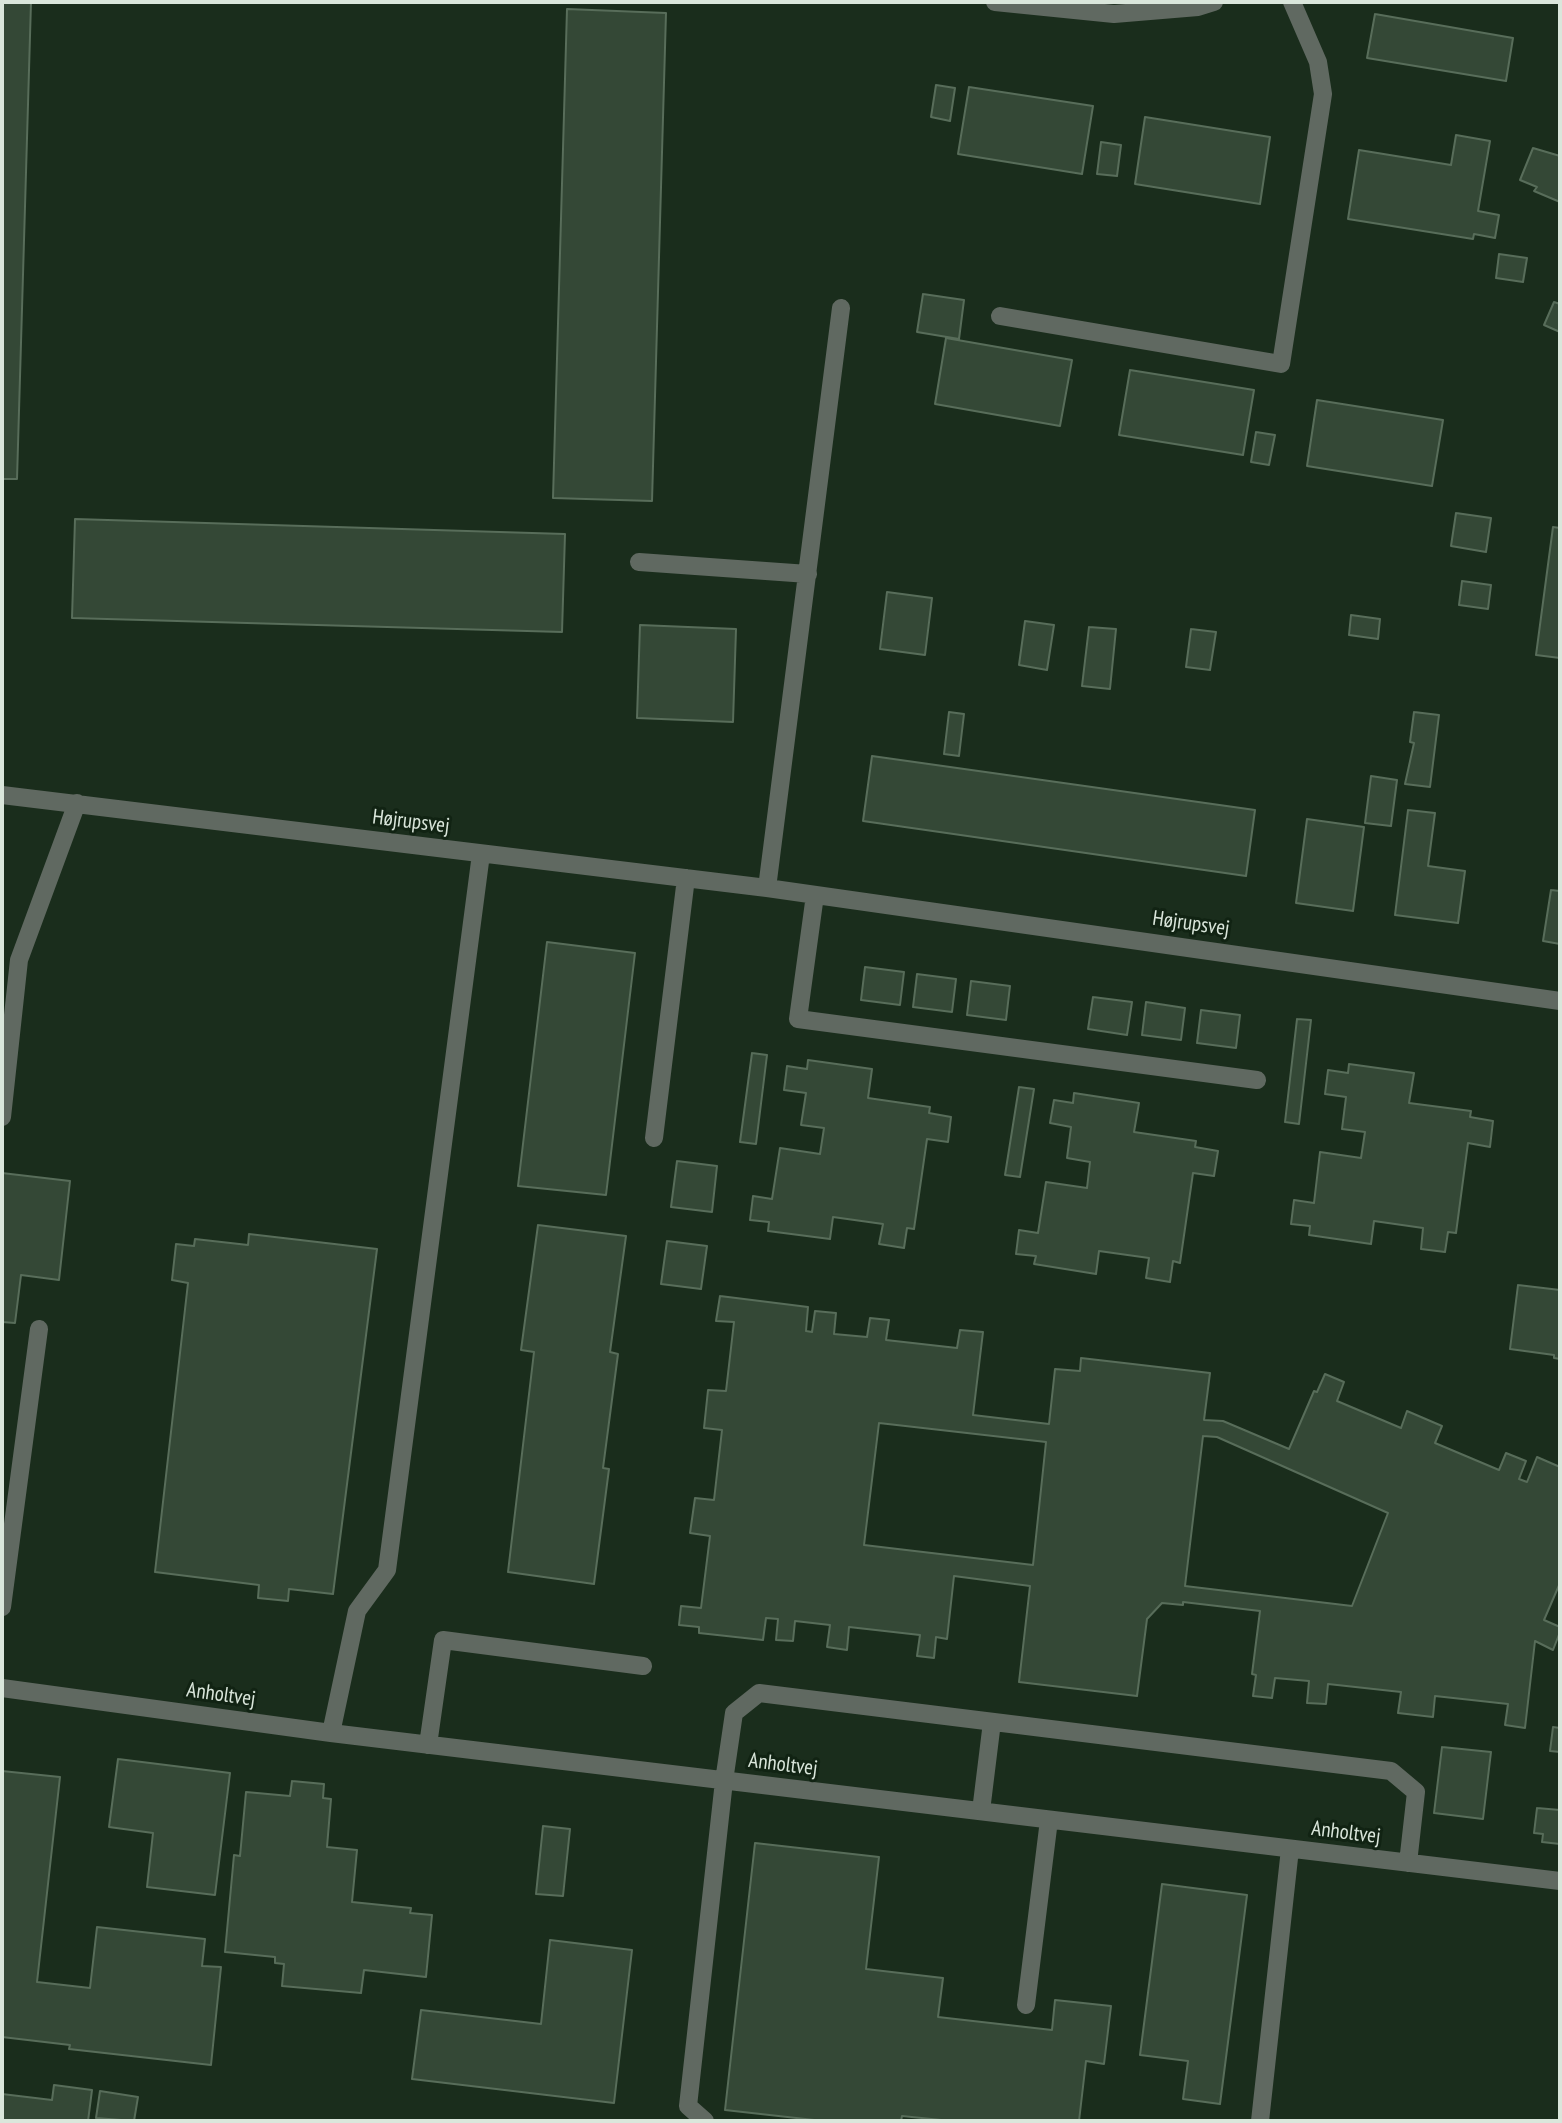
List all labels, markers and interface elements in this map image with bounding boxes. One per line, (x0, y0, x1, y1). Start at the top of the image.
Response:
street label: Højrupsvej (371, 805, 451, 839)
street label: Højrupsvej (1151, 906, 1231, 942)
street label: Anholtvej (185, 1678, 257, 1712)
street label: Anholtvej (747, 1748, 819, 1782)
street label: Anholtvej (1310, 1816, 1382, 1850)

